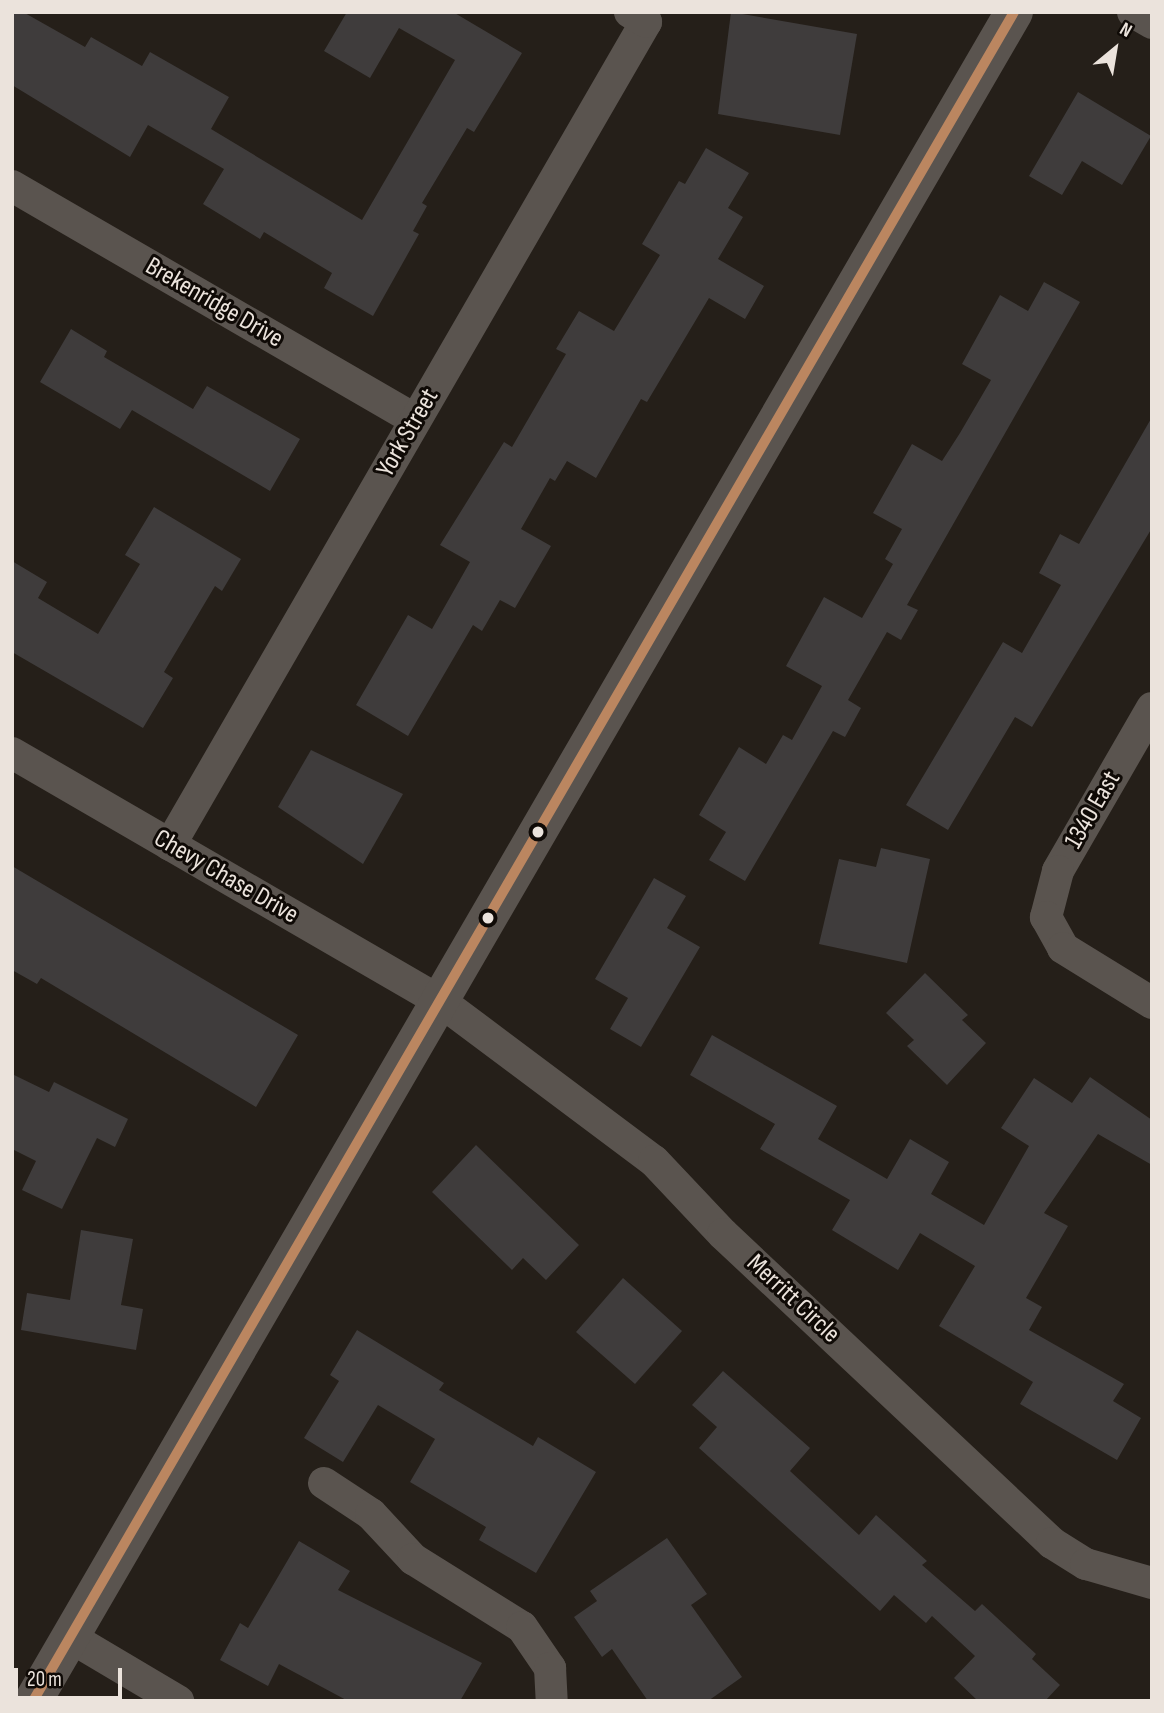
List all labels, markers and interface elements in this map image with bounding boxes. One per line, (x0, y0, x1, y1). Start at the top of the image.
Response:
north arrow (1080, 14, 1150, 84)
text: N (1116, 18, 1136, 43)
street label: Brekenridge Drive (140, 251, 288, 355)
street label: York Street (370, 383, 446, 483)
street label: 1340 East (1058, 766, 1128, 854)
street label: Chevy Chase Drive (148, 823, 304, 931)
unlabelled marker (531, 825, 545, 839)
unlabelled marker (481, 911, 495, 925)
street label: Merritt Circle (740, 1248, 846, 1350)
scale bar (18, 1654, 126, 1698)
text: 20 m (27, 1667, 62, 1692)

